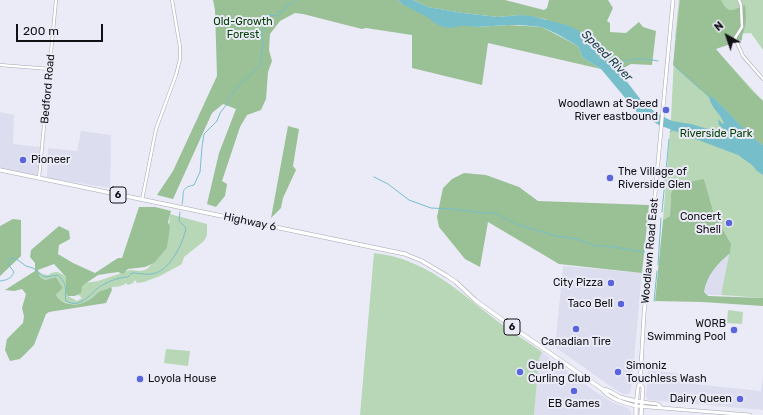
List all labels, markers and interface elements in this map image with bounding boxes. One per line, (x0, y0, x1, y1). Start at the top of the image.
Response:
park label: Old-Growth Forest (213, 15, 273, 41)
scale bar (18, 16, 105, 42)
north arrow (707, 16, 747, 56)
text: N (712, 19, 726, 34)
text: 200 m (23, 24, 59, 38)
water label: Speed River (578, 27, 636, 85)
street label: Bedford Road (38, 54, 58, 124)
place label: Woodlawn at Speed River eastbound (558, 97, 658, 123)
marker: Woodlawn at Speed River eastbound (661, 105, 671, 115)
park label: Riverside Park (680, 127, 752, 141)
place label: Pioneer (31, 153, 70, 167)
marker: Pioneer (18, 155, 28, 165)
place label: The Village of Riverside Glen (618, 165, 691, 191)
marker: The Village of Riverside Glen (605, 173, 615, 183)
road number: 6 (110, 187, 126, 203)
street label: Woodlawn Road East (639, 198, 661, 304)
street label: Highway 6 (222, 210, 278, 234)
place label: Concert Shell (680, 210, 721, 236)
marker: Concert Shell (724, 218, 734, 228)
place label: City Pizza (553, 276, 603, 290)
marker: City Pizza (606, 278, 616, 288)
place label: Taco Bell (568, 297, 613, 311)
marker: Taco Bell (616, 299, 626, 309)
place label: WORB Swimming Pool (647, 317, 726, 343)
road number: 6 (504, 319, 520, 335)
marker: Canadian Tire (571, 324, 581, 334)
marker: WORB Swimming Pool (729, 325, 739, 335)
place label: Canadian Tire (541, 335, 611, 349)
place label: Guelph Curling Club (528, 359, 591, 385)
place label: Simoniz Touchless Wash (626, 359, 707, 385)
marker: Guelph Curling Club (515, 367, 525, 377)
marker: Simoniz Touchless Wash (613, 367, 623, 377)
place label: Loyola House (148, 372, 216, 386)
marker: Loyola House (135, 374, 145, 384)
marker: EB Games (569, 386, 579, 396)
place label: Dairy Queen (670, 392, 732, 406)
marker: Dairy Queen (735, 394, 745, 404)
place label: EB Games (548, 397, 600, 411)

